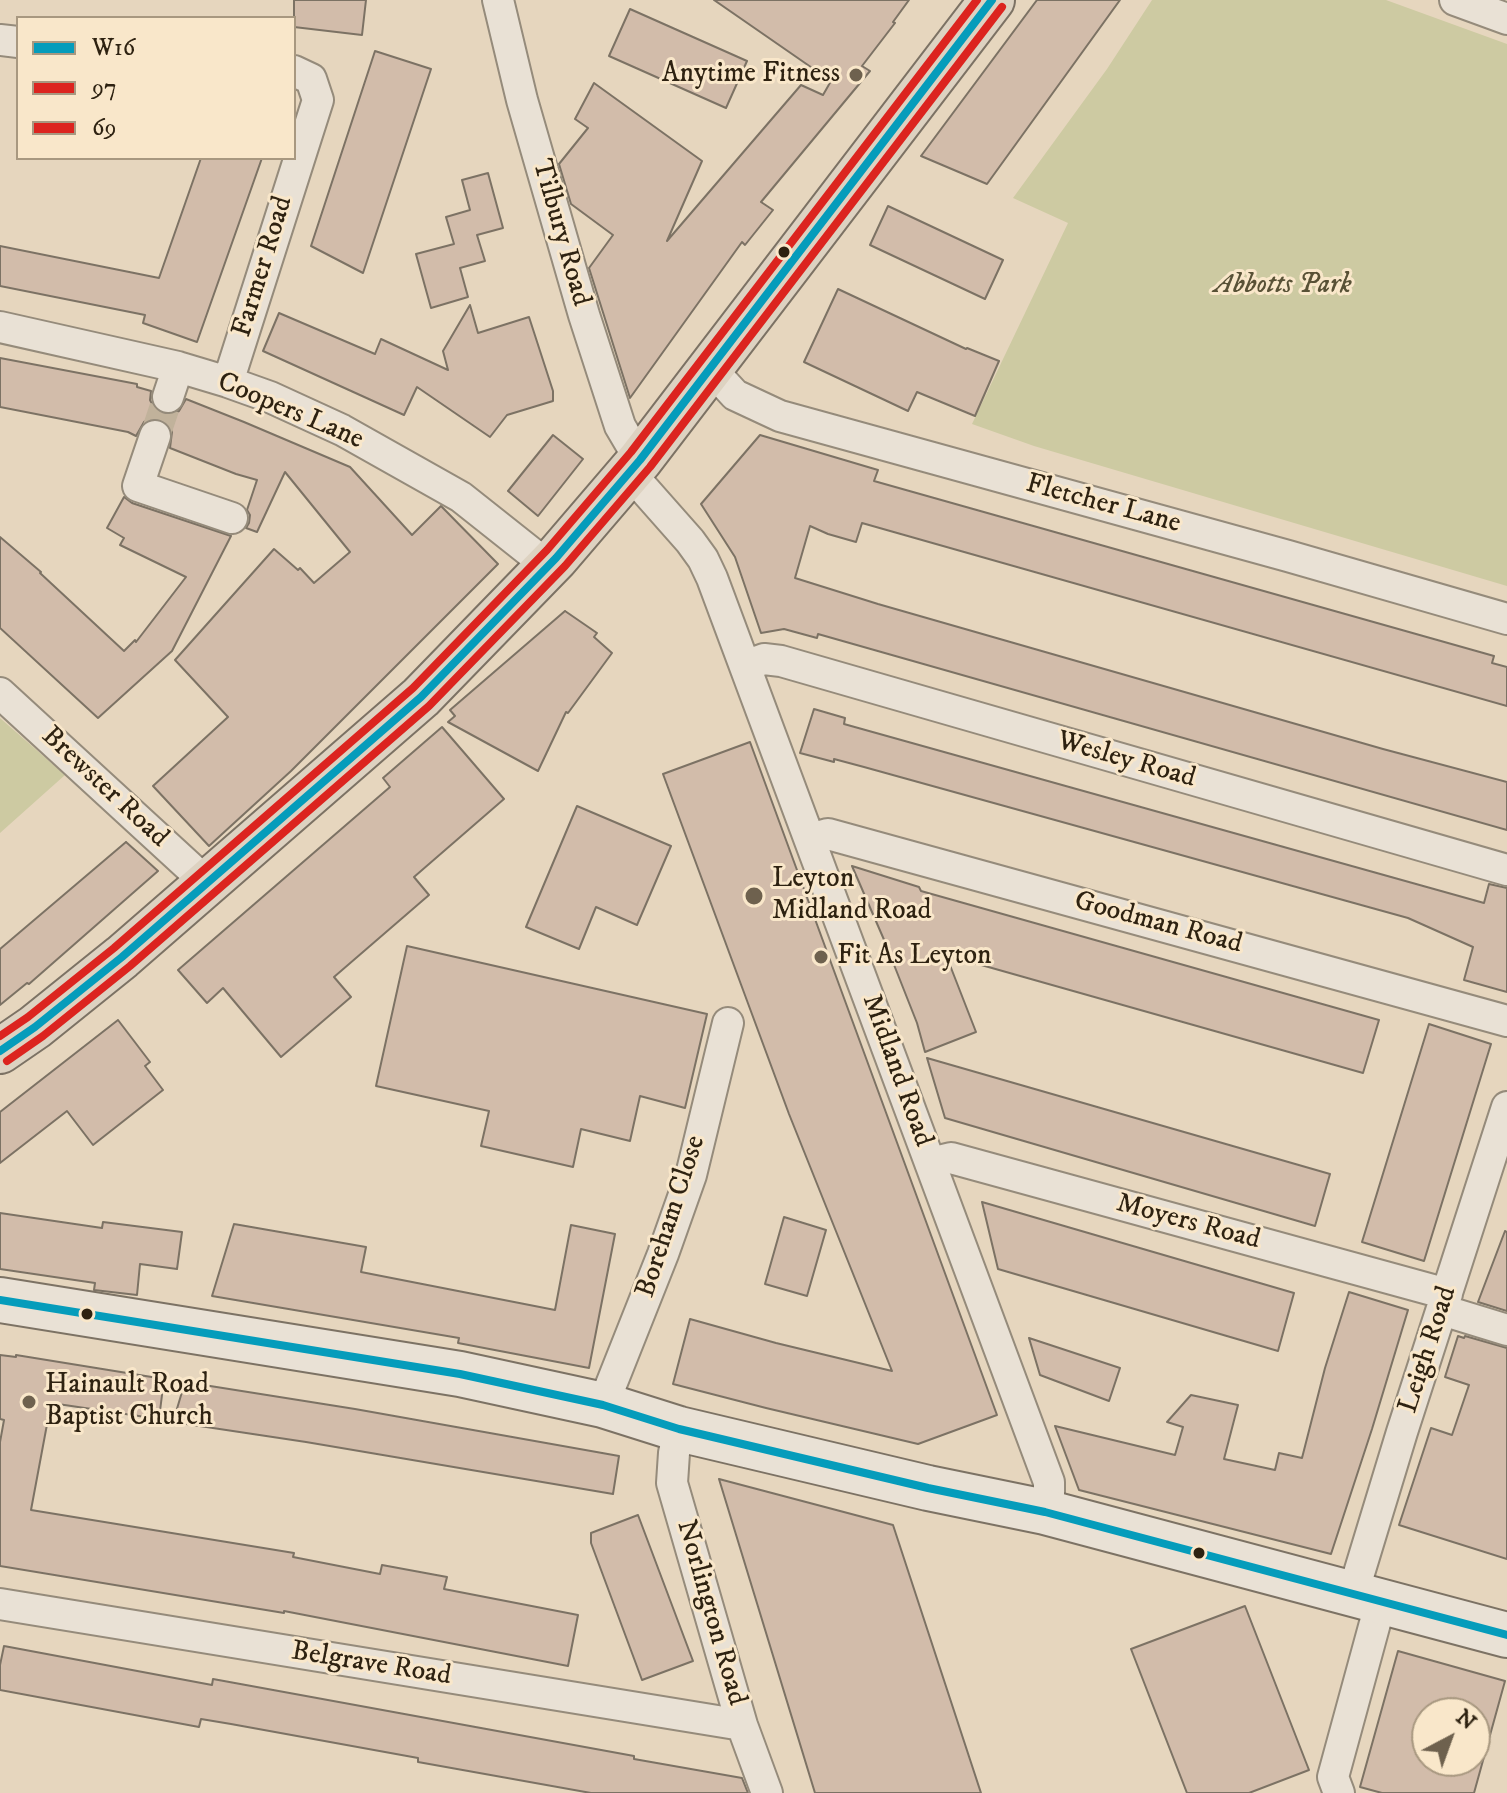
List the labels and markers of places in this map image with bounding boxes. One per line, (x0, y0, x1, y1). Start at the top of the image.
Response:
place label: Anytime Fitness (662, 58, 840, 92)
marker: Anytime Fitness (847, 66, 865, 84)
unlabelled marker (776, 244, 792, 260)
place label: Leyton Midland Road (772, 863, 932, 929)
marker: Leyton Midland Road (743, 885, 765, 907)
place label: Fit As Leyton (837, 940, 992, 974)
marker: Fit As Leyton (812, 948, 830, 966)
unlabelled marker (79, 1306, 95, 1322)
place label: Hainault Road Baptist Church (45, 1369, 213, 1435)
marker: Hainault Road Baptist Church (20, 1393, 38, 1411)
unlabelled marker (1191, 1545, 1207, 1561)

